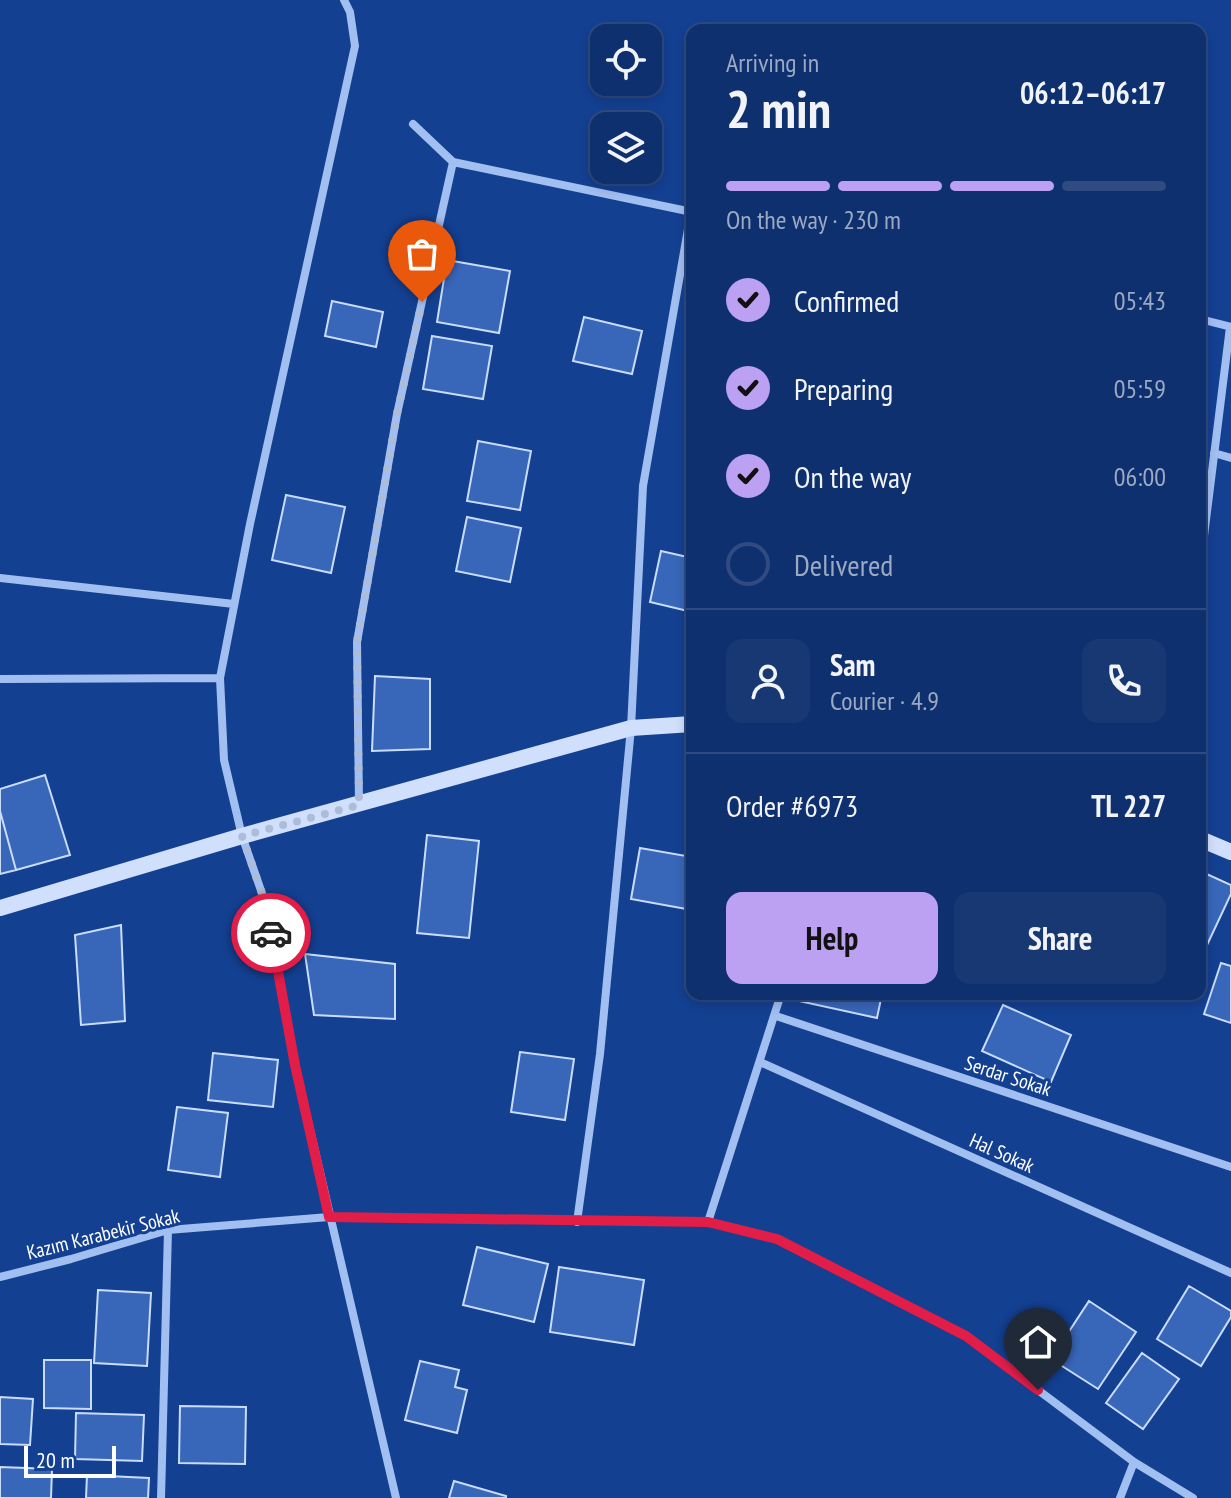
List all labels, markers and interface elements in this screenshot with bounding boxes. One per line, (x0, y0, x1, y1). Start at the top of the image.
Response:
map controls (590, 24, 662, 184)
button: locate (590, 24, 662, 96)
text: Arriving in (726, 46, 819, 79)
text: 06:12–06:17 (1020, 73, 1166, 112)
text: 2 min (726, 75, 831, 142)
button: layers (590, 112, 662, 184)
text: On the way · 230 m (726, 203, 901, 236)
pin (388, 220, 456, 302)
icon: bag (400, 232, 444, 276)
icon: check (726, 278, 770, 322)
text: Confirmed (794, 281, 899, 320)
text: 05:43 (1114, 284, 1166, 317)
icon: check (726, 366, 770, 410)
text: Preparing (794, 369, 893, 408)
text: 05:59 (1114, 372, 1166, 405)
icon: check (726, 454, 770, 498)
text: On the way (794, 457, 911, 496)
text: 06:00 (1114, 460, 1166, 493)
text: Delivered (794, 545, 893, 584)
button: person (726, 639, 810, 723)
button: phone (1082, 639, 1166, 723)
text: Sam (830, 645, 875, 684)
text: Courier · 4.9 (830, 684, 939, 717)
text: Order #6973 (726, 786, 858, 825)
text: TL 227 (1091, 786, 1166, 825)
button: Help (726, 892, 938, 984)
button: Share (954, 892, 1166, 984)
courier (231, 893, 311, 973)
icon: car (249, 911, 293, 955)
street label: Serdar Sokak (961, 1050, 1055, 1102)
street label: Hal Sokak (965, 1127, 1039, 1179)
street label: Kazım Karabekir Sokak (24, 1202, 182, 1266)
pin (1004, 1308, 1072, 1390)
icon: home (1016, 1320, 1060, 1364)
scale bar (24, 1442, 116, 1478)
text: 20 m (36, 1446, 75, 1474)

